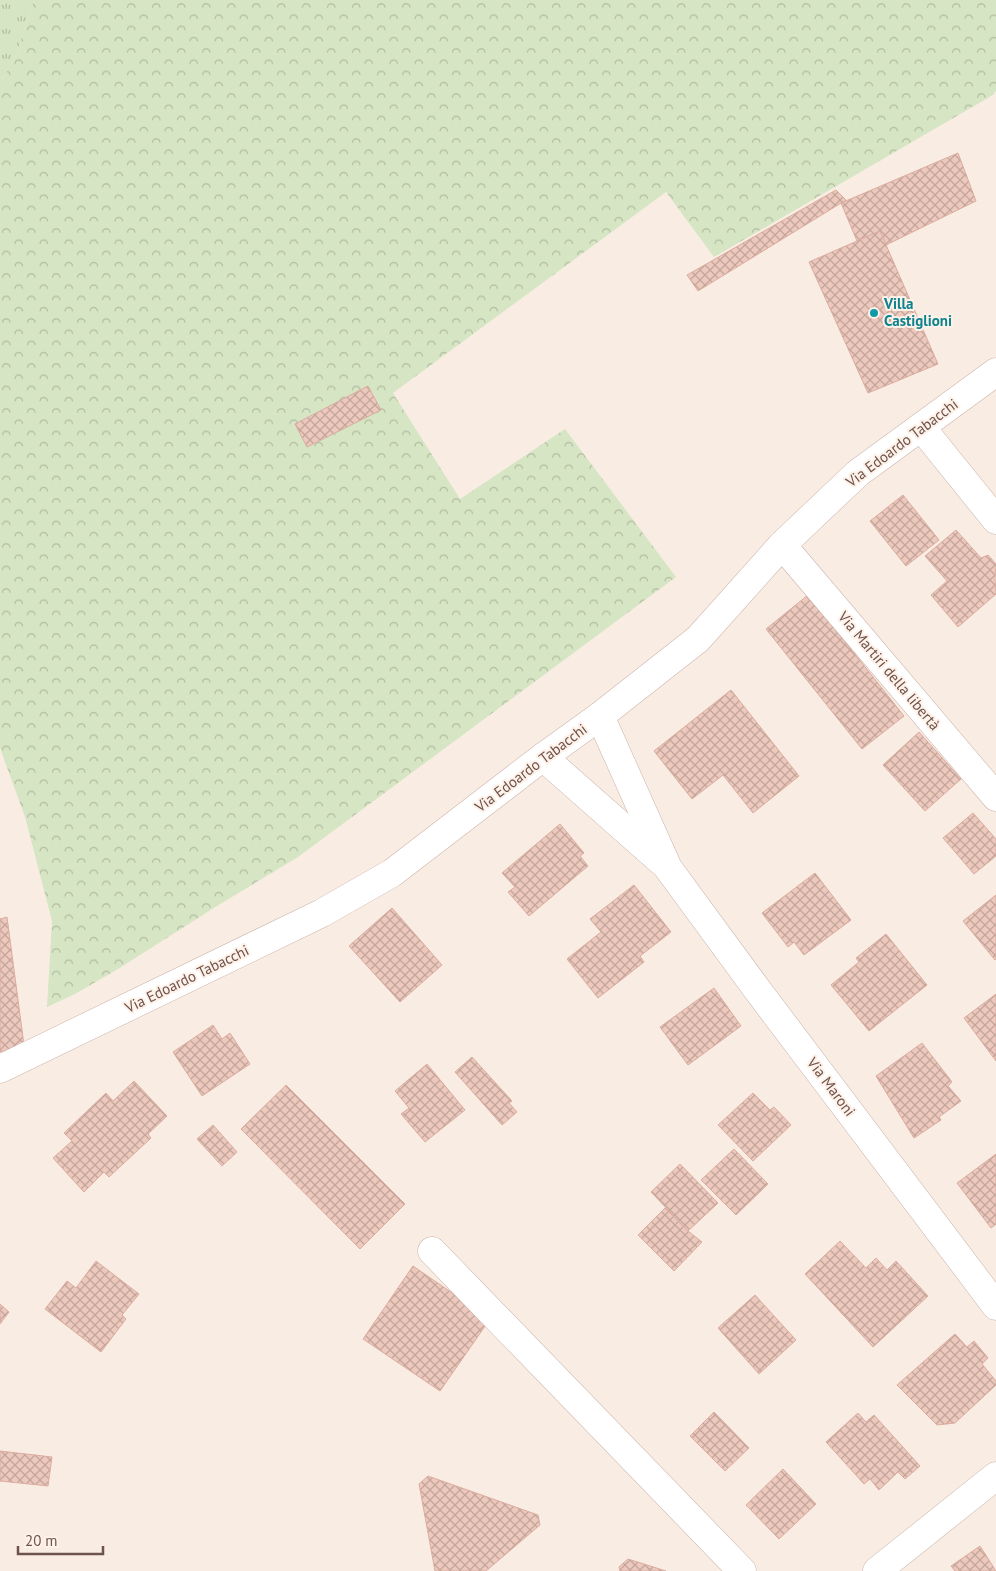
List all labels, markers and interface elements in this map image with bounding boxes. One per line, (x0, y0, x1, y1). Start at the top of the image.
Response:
place label: Villa Castiglioni (883, 294, 952, 330)
marker: Villa Castiglioni (868, 307, 880, 319)
street label: Via Edoardo Tabacchi (841, 394, 962, 492)
street label: Via Martiri della libertà (834, 607, 945, 734)
street label: Via Edoardo Tabacchi (470, 719, 591, 817)
street label: Via Edoardo Tabacchi (121, 940, 252, 1017)
street label: Via Maroni (803, 1053, 860, 1120)
scale bar (18, 1524, 102, 1556)
text: 20 m (25, 1531, 58, 1550)

